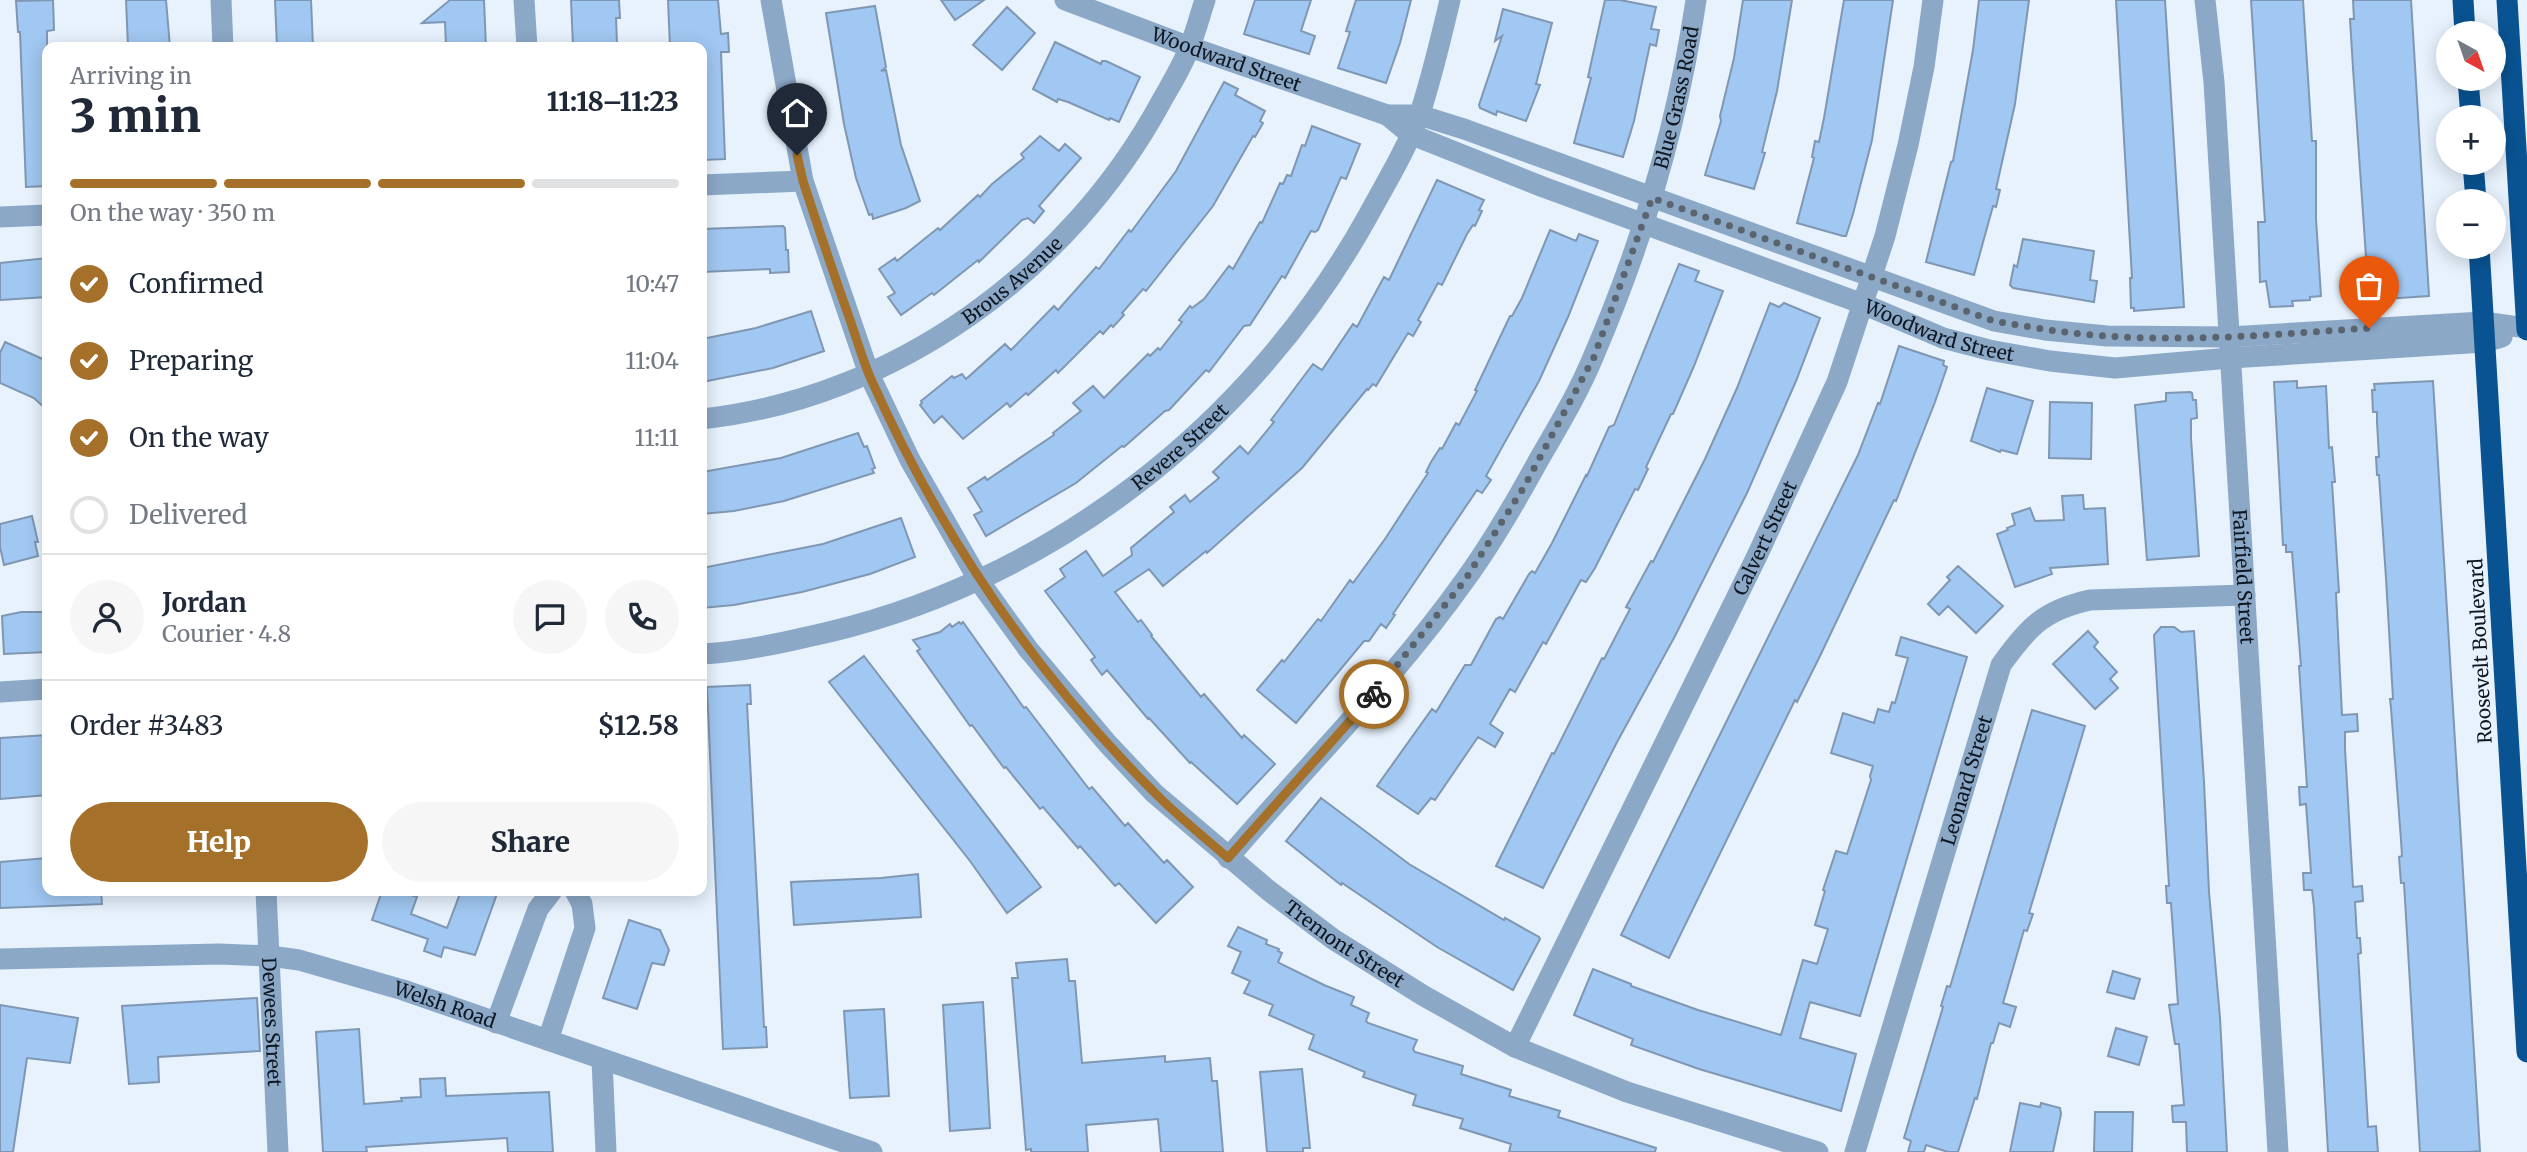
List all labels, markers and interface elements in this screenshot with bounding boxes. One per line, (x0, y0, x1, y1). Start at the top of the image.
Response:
street label: Woodward Street (1147, 21, 1305, 97)
north arrow (2436, 21, 2506, 91)
map controls (2436, 21, 2506, 259)
street label: Blue Grass Road (1649, 24, 1704, 172)
text: Arriving in (70, 61, 192, 90)
pin (767, 83, 827, 155)
text: 11:18–11:23 (547, 85, 679, 118)
text: 3 min (70, 87, 201, 145)
icon: home (778, 94, 816, 132)
button: + (2436, 105, 2506, 175)
button: − (2436, 189, 2506, 259)
text: On the way · 350 m (70, 198, 275, 227)
street label: Brous Avenue (957, 231, 1067, 330)
pin (2339, 256, 2399, 328)
icon: check (70, 265, 108, 303)
text: Confirmed (129, 267, 264, 300)
icon: bag (2350, 267, 2388, 305)
text: 10:47 (626, 269, 679, 298)
street label: Woodward Street (1860, 294, 2017, 366)
icon: check (70, 342, 108, 380)
text: Preparing (129, 344, 253, 377)
text: 11:04 (625, 346, 679, 375)
street label: Revere Street (1127, 398, 1234, 496)
icon: check (70, 419, 108, 457)
text: On the way (129, 421, 269, 454)
text: 11:11 (635, 423, 679, 452)
street label: Calvert Street (1727, 476, 1802, 599)
text: Delivered (129, 498, 248, 531)
street label: Fairfield Street (2228, 508, 2260, 646)
street label: Roosevelt Boulevard (2463, 558, 2497, 744)
button: person (70, 580, 144, 654)
button: chat (513, 580, 587, 654)
button: phone (605, 580, 679, 654)
text: Jordan (162, 586, 247, 619)
text: Courier · 4.8 (162, 619, 291, 648)
courier (1339, 659, 1409, 729)
icon: bike (1355, 675, 1393, 713)
text: Order #3483 (70, 709, 224, 742)
text: $12.58 (598, 709, 679, 742)
street label: Leonard Street (1936, 712, 1997, 848)
button: Help (70, 802, 368, 882)
button: Share (382, 802, 679, 882)
street label: Tremont Street (1280, 895, 1410, 993)
street label: Dewees Street (257, 957, 287, 1088)
street label: Welsh Road (390, 975, 499, 1033)

